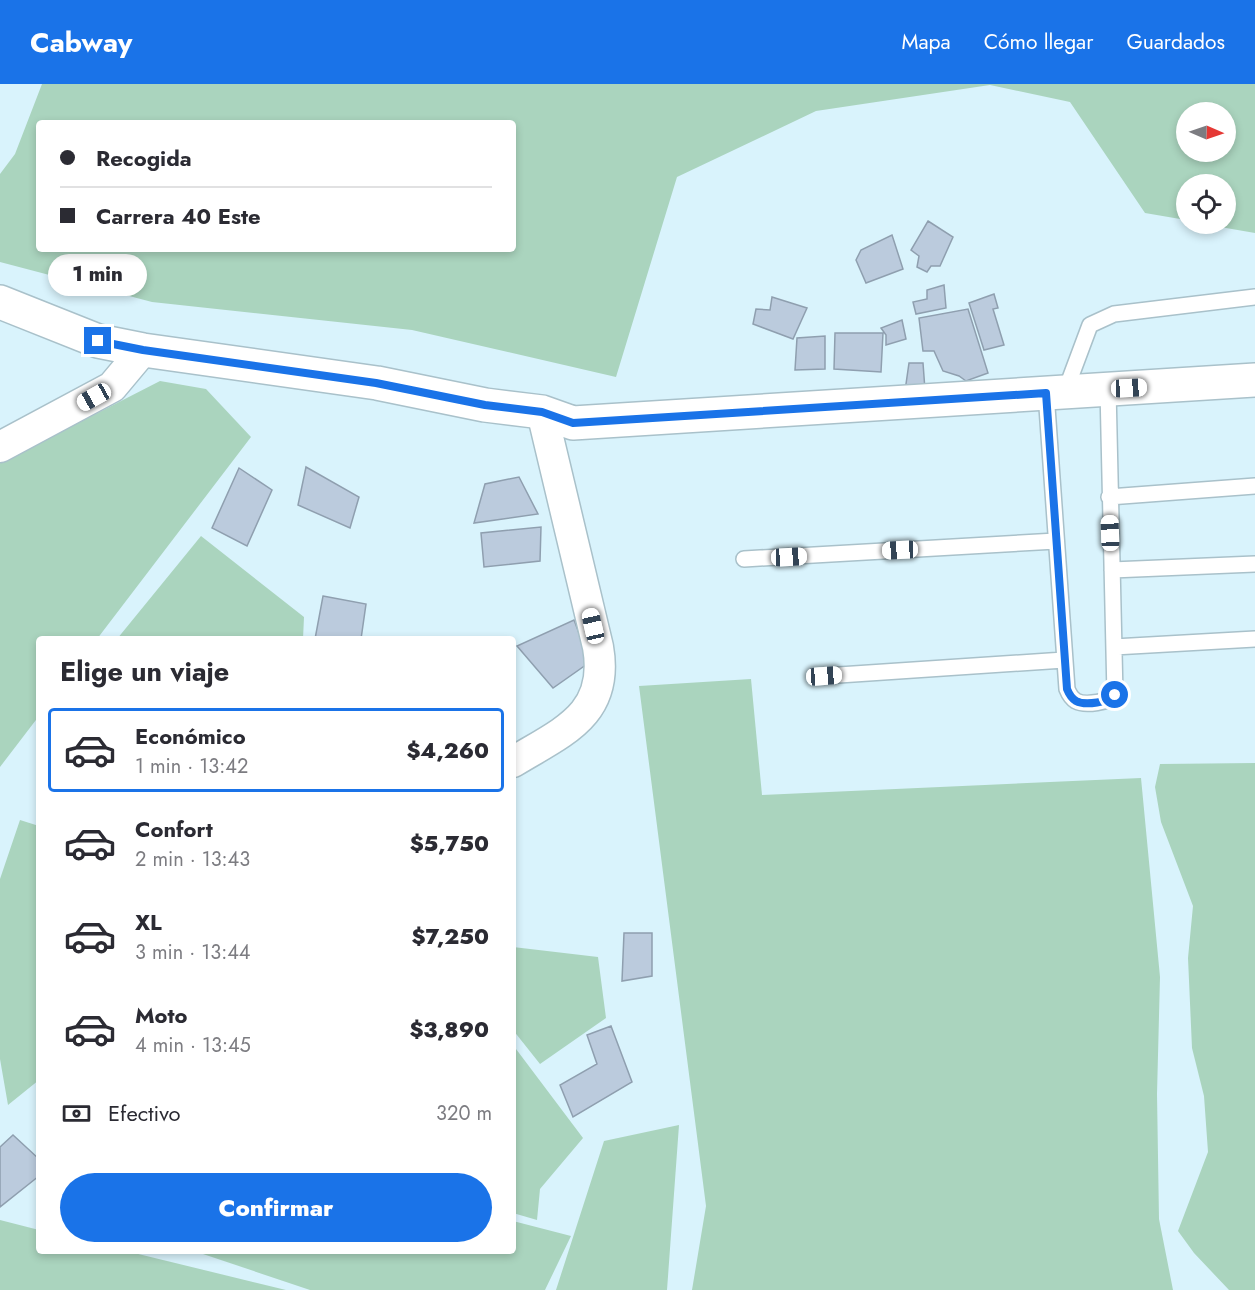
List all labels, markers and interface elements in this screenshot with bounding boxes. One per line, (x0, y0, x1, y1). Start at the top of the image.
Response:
text: Cabway (30, 22, 132, 63)
text: Mapa (901, 27, 951, 57)
text: Cómo llegar (984, 27, 1093, 57)
text: Guardados (1126, 27, 1225, 57)
north arrow (1176, 102, 1236, 162)
map controls (1176, 102, 1236, 234)
text: Recogida (96, 142, 192, 174)
button: locate (1176, 174, 1236, 234)
text: Carrera 40 Este (96, 200, 261, 232)
callout: 1 min (48, 254, 148, 296)
text: 1 min (72, 260, 123, 289)
route end (84, 327, 111, 354)
car (1111, 378, 1147, 398)
car (74, 380, 114, 414)
car (1100, 515, 1120, 551)
car (882, 540, 918, 560)
car (771, 547, 807, 567)
car (580, 606, 606, 646)
text: Elige un viaje (60, 652, 229, 691)
car (805, 666, 843, 686)
route start (1101, 681, 1128, 708)
text: Económico (135, 720, 246, 752)
icon: car (63, 723, 117, 777)
text: $4,260 (406, 734, 489, 766)
text: 1 min · 13:42 (135, 752, 248, 781)
text: Confort (135, 813, 213, 845)
icon: car (63, 816, 117, 870)
text: $5,750 (410, 827, 489, 859)
text: 2 min · 13:43 (135, 845, 250, 874)
text: XL (135, 906, 162, 938)
icon: car (63, 909, 117, 963)
text: $7,250 (412, 920, 489, 952)
text: 3 min · 13:44 (135, 938, 250, 967)
text: Moto (135, 999, 188, 1031)
icon: car (63, 1002, 117, 1056)
text: $3,890 (409, 1013, 489, 1045)
text: 4 min · 13:45 (135, 1031, 251, 1060)
icon: cash (60, 1097, 93, 1130)
text: Efectivo (108, 1097, 181, 1129)
text: 320 m (436, 1099, 492, 1128)
button: Confirmar (60, 1173, 492, 1242)

